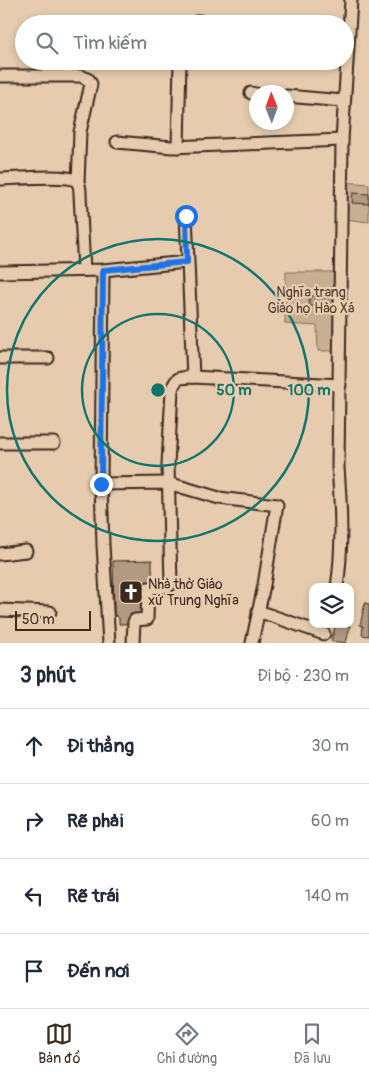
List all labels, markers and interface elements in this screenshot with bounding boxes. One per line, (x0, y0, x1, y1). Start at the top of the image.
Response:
search box (15, 15, 354, 70)
icon: search (33, 29, 61, 57)
text: Tìm kiếm (73, 31, 147, 55)
north arrow (249, 85, 294, 130)
route start (175, 205, 198, 228)
park label: Nghĩa trang Giáo họ Hào Xá (267, 284, 355, 317)
centre of rings (149, 381, 167, 399)
text: 50 m (217, 381, 251, 400)
text: 100 m (288, 381, 330, 400)
route end (90, 473, 113, 496)
place label: Nhà thờ Giáo xứ Trung Nghĩa (148, 576, 239, 609)
church icon: Nhà thờ Giáo xứ Trung Nghĩa (118, 579, 144, 605)
map controls (309, 583, 354, 628)
button: layers (309, 583, 354, 628)
scale bar (15, 608, 91, 631)
text: 50 m (22, 611, 55, 628)
text: 3 phút (20, 662, 75, 689)
text: Đi bộ · 230 m (257, 666, 349, 686)
icon: ahead (20, 732, 48, 760)
text: Đi thẳng (67, 734, 134, 758)
text: 30 m (311, 736, 349, 756)
icon: right (20, 807, 48, 835)
text: Rẽ phải (67, 809, 123, 833)
text: 60 m (311, 811, 349, 831)
icon: left (20, 882, 48, 910)
text: Rẽ trái (67, 884, 119, 908)
text: 140 m (305, 886, 349, 906)
icon: arrive (20, 957, 48, 985)
text: Đến nơi (67, 959, 129, 983)
tab: Bản đồ (38, 1020, 80, 1067)
tab: Chỉ đường (157, 1020, 217, 1067)
tab: Đã lưu (294, 1020, 331, 1067)

